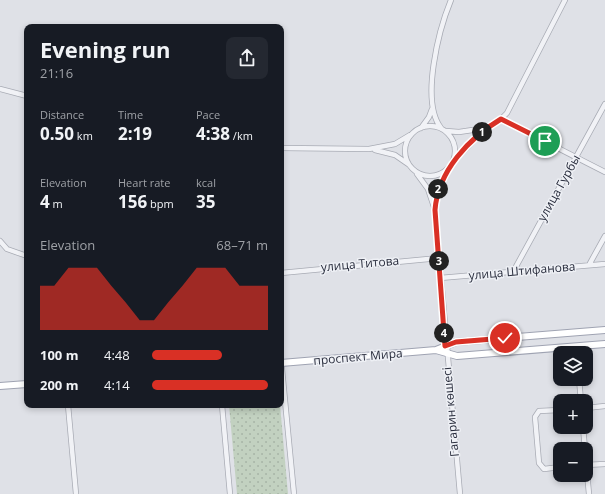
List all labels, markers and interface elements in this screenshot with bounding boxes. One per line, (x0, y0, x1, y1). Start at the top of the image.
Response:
text: Evening run (40, 34, 171, 64)
button: share (226, 37, 268, 79)
text: 21:16 (40, 64, 73, 82)
text: Distance (40, 107, 84, 122)
text: Time (118, 107, 143, 122)
text: Pace (196, 107, 220, 122)
text: 0.50 (40, 122, 74, 145)
text: 2:19 (118, 122, 152, 145)
text: 4:38 (196, 122, 230, 145)
pin: 1 (472, 122, 492, 142)
text: 1 (479, 124, 485, 139)
pin (528, 124, 562, 158)
text: km (74, 128, 93, 143)
text: /km (230, 128, 253, 143)
icon: arrive (534, 130, 556, 152)
street label: улица Гурбы (533, 151, 584, 224)
text: Elevation (40, 175, 87, 190)
text: Heart rate (118, 175, 170, 190)
text: kcal (196, 175, 216, 190)
pin: 2 (428, 179, 448, 199)
text: 2 (435, 181, 441, 196)
text: 4 (40, 190, 50, 213)
text: 156 (118, 190, 147, 213)
text: 35 (196, 190, 215, 213)
text: m (50, 196, 63, 211)
text: bpm (147, 196, 174, 211)
text: Elevation (40, 236, 95, 254)
text: 68–71 m (216, 236, 268, 254)
pin: 3 (429, 251, 449, 271)
street label: улица Титова (320, 252, 400, 275)
text: 3 (436, 253, 442, 268)
street label: улица Штифанова (468, 257, 576, 284)
pin (488, 321, 522, 355)
pin: 4 (434, 323, 454, 343)
text: 4 (441, 325, 447, 340)
icon: check (494, 327, 516, 349)
street label: проспект Мира (313, 344, 403, 369)
text: 100 m (40, 346, 78, 364)
text: 4:48 (104, 346, 130, 364)
map controls (553, 346, 593, 482)
button: layers (553, 346, 593, 386)
street label: Гагарин көшесі (438, 366, 463, 458)
text: 200 m (40, 376, 78, 394)
text: 4:14 (104, 376, 130, 394)
button: + (553, 394, 593, 434)
button: − (553, 442, 593, 482)

